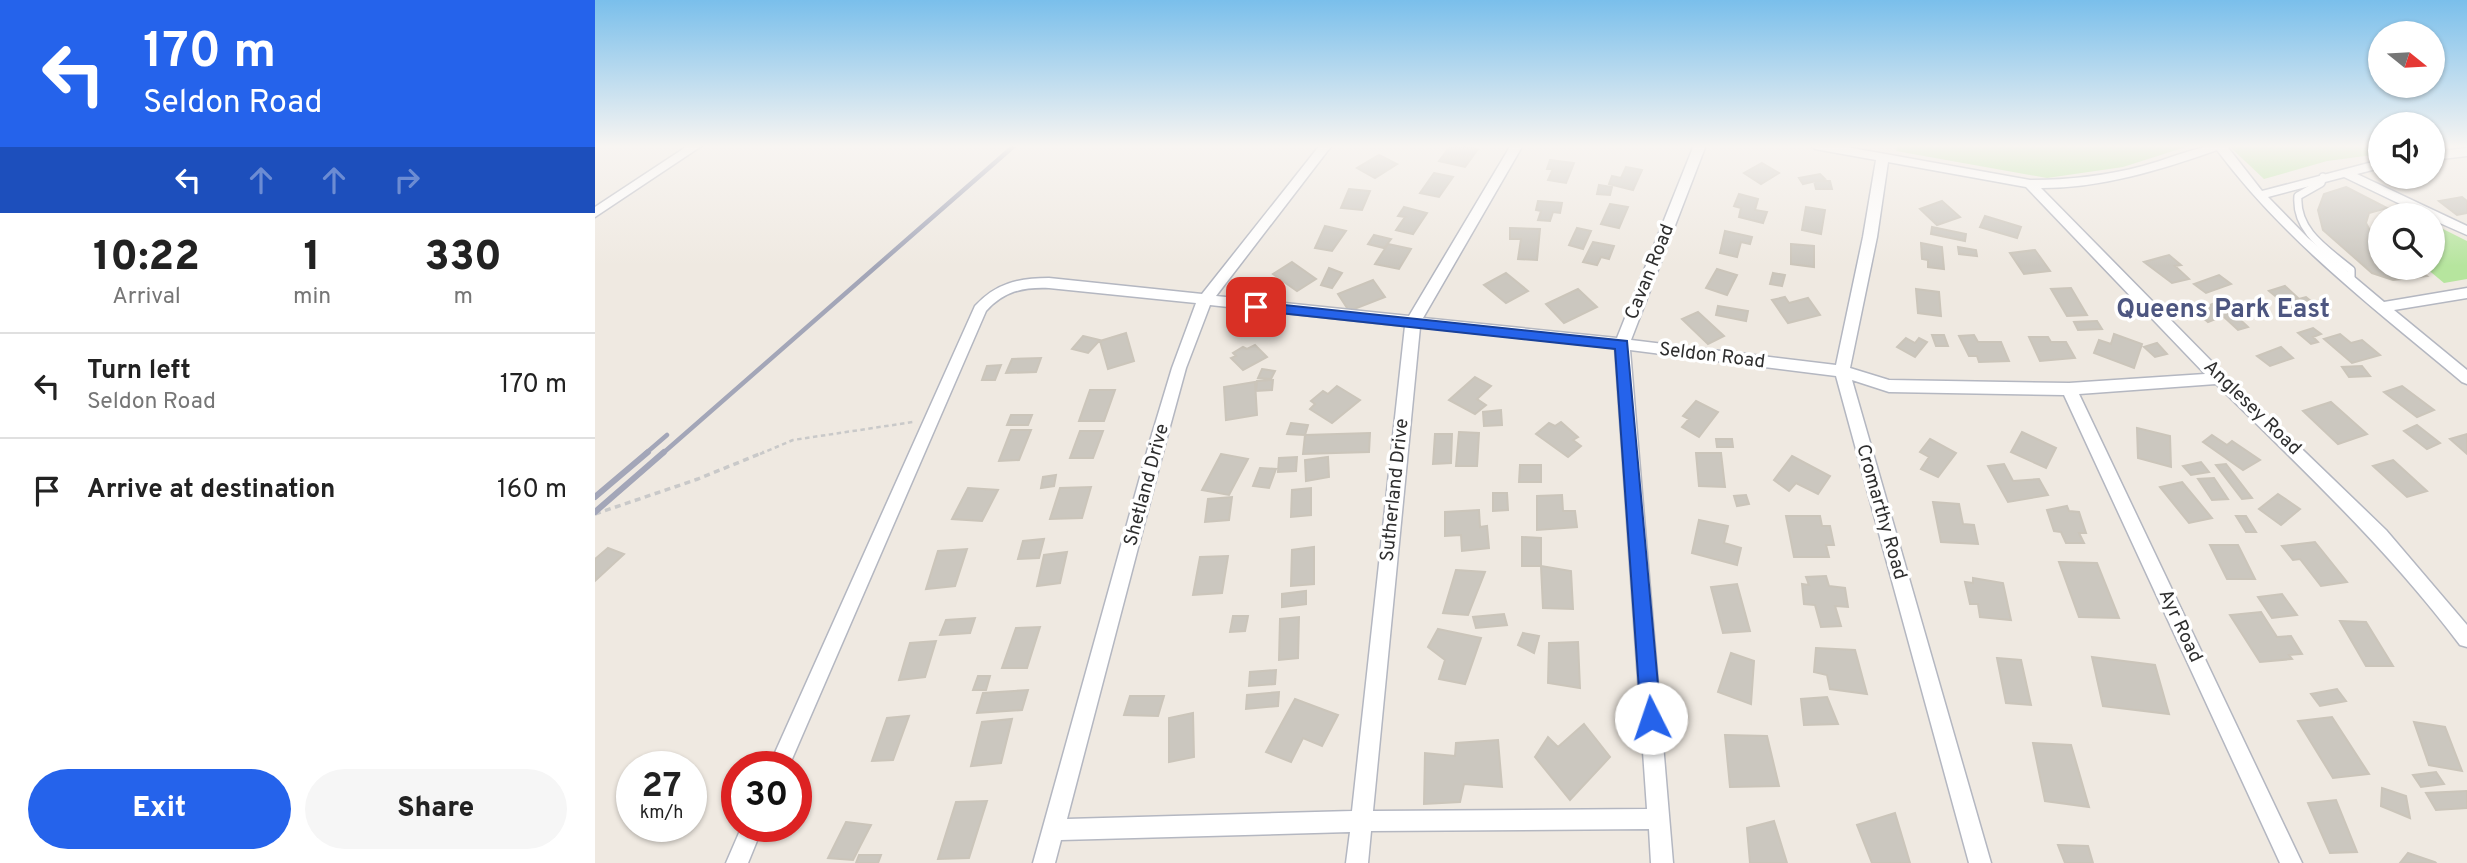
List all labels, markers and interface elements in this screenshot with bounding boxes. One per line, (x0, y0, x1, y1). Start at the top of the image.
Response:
north arrow (2368, 21, 2445, 98)
map controls (2368, 21, 2445, 280)
text: 170 m (143, 23, 276, 85)
icon: left (28, 28, 119, 119)
text: Seldon Road (143, 84, 323, 124)
button: sound (2368, 112, 2445, 189)
icon: left (169, 161, 207, 199)
icon: ahead (242, 161, 280, 199)
icon: ahead (315, 161, 353, 199)
icon: right (388, 161, 426, 199)
button: search (2368, 203, 2445, 280)
street label: Cavan Road (1620, 221, 1680, 323)
text: 10:22 (93, 232, 200, 285)
text: 1 (304, 232, 321, 285)
text: 330 (424, 232, 502, 285)
pin (1226, 277, 1286, 337)
text: Arrival (112, 283, 181, 312)
text: min (293, 283, 331, 312)
text: m (453, 283, 473, 312)
icon: arrive (1237, 288, 1275, 326)
district label: Queens Park East (2116, 294, 2330, 327)
street label: Seldon Road (1658, 338, 1766, 374)
text: Turn left (87, 355, 191, 388)
street label: Anglesey Road (2198, 355, 2306, 461)
icon: left (28, 367, 66, 405)
text: 170 m (500, 369, 567, 402)
text: Seldon Road (87, 388, 216, 417)
street label: Sutherland Drive (1376, 417, 1414, 563)
street label: Shetland Drive (1119, 421, 1175, 549)
street label: Cromarthy Road (1850, 442, 1912, 582)
icon: arrive (28, 472, 66, 510)
text: Arrive at destination (87, 474, 335, 507)
text: 160 m (497, 474, 567, 507)
street label: Ayr Road (2153, 586, 2207, 666)
position arrow (1614, 681, 1688, 755)
speed limit sign: 30 (721, 751, 812, 842)
text: 27 (642, 765, 681, 809)
button: Exit (28, 769, 291, 849)
button: Share (305, 769, 567, 849)
text: km/h (640, 802, 683, 825)

